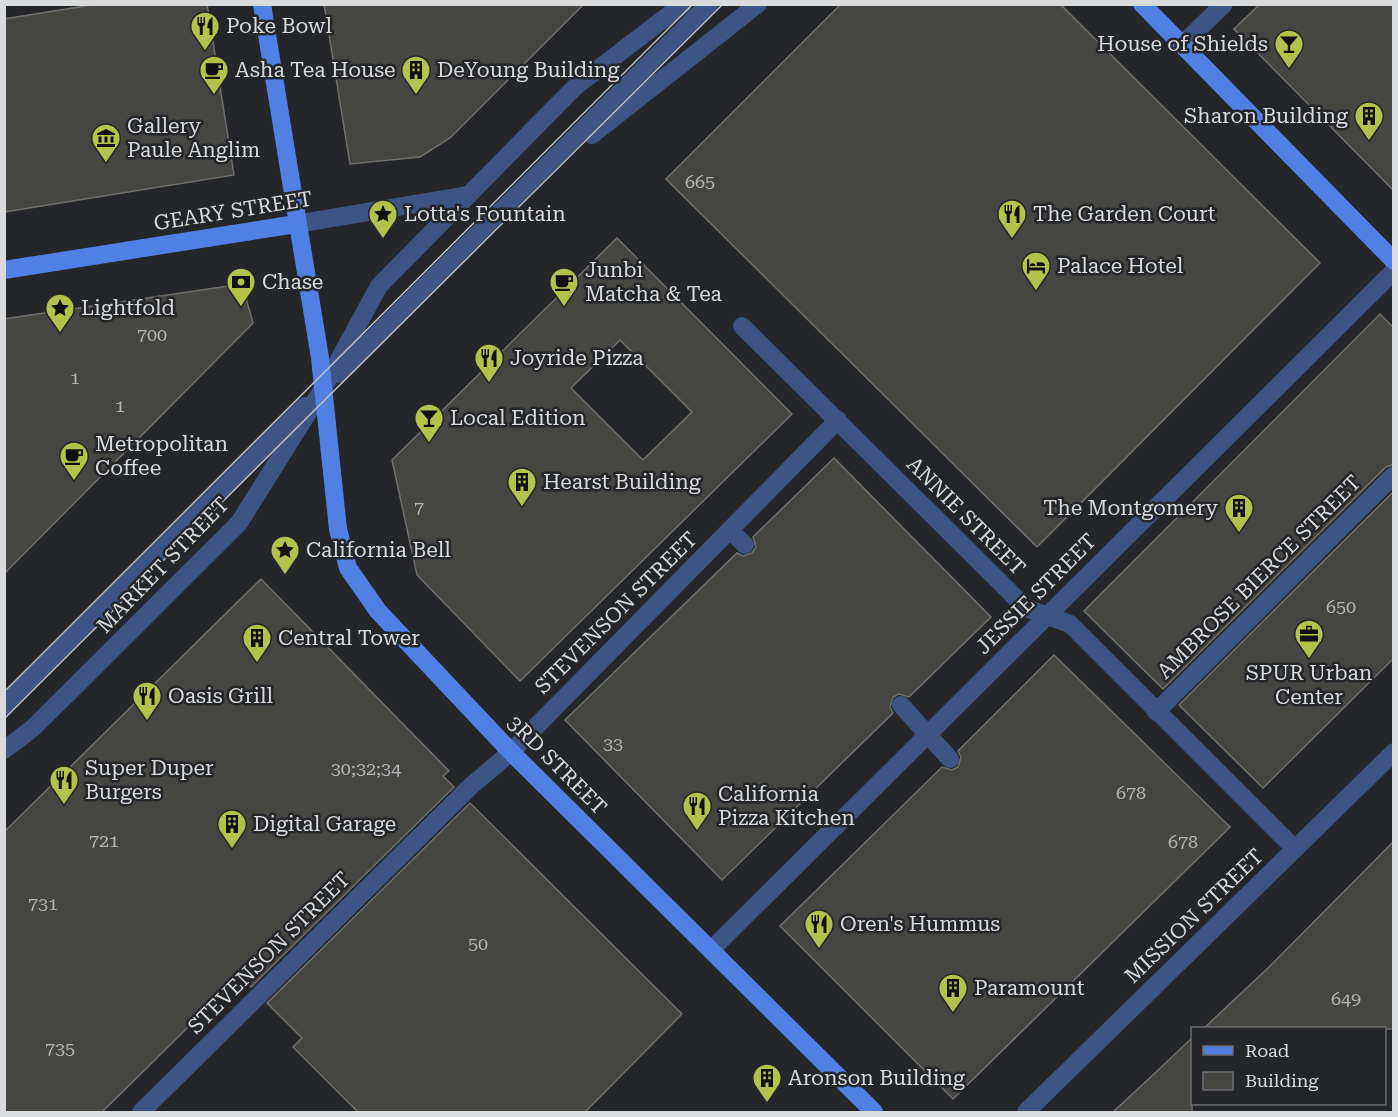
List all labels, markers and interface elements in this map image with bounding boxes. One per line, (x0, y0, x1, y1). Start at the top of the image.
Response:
restaurant icon: Poke Bowl (189, 10, 221, 52)
place label: Poke Bowl (226, 14, 332, 38)
bar icon: House of Shields (1273, 28, 1305, 70)
place label: House of Shields (1097, 32, 1268, 56)
cafe icon: Asha Tea House (198, 54, 230, 96)
building icon: DeYoung Building (400, 54, 432, 96)
place label: Asha Tea House (235, 58, 396, 82)
place label: DeYoung Building (437, 58, 619, 82)
building icon: Sharon Building (1353, 100, 1385, 142)
place label: Sharon Building (1184, 104, 1348, 128)
place label: Gallery Paule Anglim (127, 114, 260, 162)
museum icon: Gallery Paule Anglim (90, 122, 122, 164)
house number: 665 (685, 171, 715, 192)
street label: GEARY STREET (152, 187, 314, 235)
place icon: Lotta's Fountain (367, 198, 399, 240)
restaurant icon: The Garden Court (996, 198, 1028, 240)
place label: Lotta's Fountain (404, 202, 566, 226)
place label: The Garden Court (1033, 202, 1216, 226)
hotel icon: Palace Hotel (1020, 250, 1052, 292)
place label: Palace Hotel (1057, 254, 1184, 278)
place label: Junbi Matcha & Tea (585, 258, 723, 306)
bank icon: Chase (225, 266, 257, 308)
cafe icon: Junbi Matcha & Tea (548, 266, 580, 308)
place label: Chase (262, 270, 323, 294)
place icon: Lightfold (44, 292, 76, 334)
place label: Lightfold (81, 296, 176, 320)
house number: 700 (137, 324, 167, 345)
restaurant icon: Joyride Pizza (473, 342, 505, 384)
place label: Joyride Pizza (510, 346, 644, 370)
house number: 1 (70, 367, 80, 388)
house number: 1 (115, 395, 125, 416)
bar icon: Local Edition (413, 402, 445, 444)
place label: Local Edition (450, 406, 586, 430)
place label: Metropolitan Coffee (95, 432, 228, 480)
cafe icon: Metropolitan Coffee (58, 440, 90, 482)
street label: ANNIE STREET (902, 452, 1030, 580)
building icon: Hearst Building (506, 466, 538, 508)
place label: Hearst Building (543, 470, 701, 494)
street label: AMBROSE BIERCE STREET (1152, 470, 1366, 684)
street label: MARKET STREET (92, 492, 234, 638)
building icon: The Montgomery (1223, 492, 1255, 534)
place label: The Montgomery (1043, 496, 1219, 520)
house number: 7 (414, 497, 424, 518)
street label: STEVENSON STREET (530, 527, 702, 699)
street label: JESSIE STREET (971, 529, 1101, 659)
place icon: California Bell (269, 534, 301, 576)
place label: California Bell (306, 538, 451, 562)
house number: 650 (1326, 596, 1356, 617)
office icon: SPUR Urban Center (1293, 618, 1325, 660)
building icon: Central Tower (241, 622, 273, 664)
place label: Central Tower (278, 626, 420, 650)
place label: SPUR Urban Center (1246, 661, 1373, 709)
restaurant icon: Oasis Grill (131, 680, 163, 722)
place label: Oasis Grill (168, 684, 273, 708)
street label: 3RD STREET (503, 711, 611, 819)
house number: 33 (603, 733, 623, 754)
place label: Super Duper Burgers (85, 756, 214, 804)
house number: 30;32;34 (331, 758, 401, 779)
restaurant icon: Super Duper Burgers (48, 764, 80, 806)
place label: California Pizza Kitchen (718, 782, 855, 830)
house number: 678 (1116, 782, 1146, 803)
restaurant icon: California Pizza Kitchen (681, 790, 713, 832)
building icon: Digital Garage (216, 808, 248, 850)
place label: Digital Garage (253, 812, 396, 836)
house number: 721 (89, 830, 119, 851)
house number: 678 (1168, 831, 1198, 852)
street label: MISSION STREET (1120, 844, 1268, 988)
street label: STEVENSON STREET (183, 867, 355, 1039)
house number: 731 (28, 893, 58, 914)
restaurant icon: Oren's Hummus (803, 908, 835, 950)
place label: Oren's Hummus (840, 912, 1000, 936)
house number: 50 (468, 933, 488, 954)
building icon: Paramount (937, 972, 969, 1014)
place label: Paramount (974, 976, 1085, 1000)
house number: 649 (1331, 988, 1361, 1009)
legend (1191, 1027, 1386, 1105)
house number: 735 (45, 1038, 75, 1059)
text: Road (1245, 1040, 1290, 1061)
building icon: Aronson Building (751, 1062, 783, 1104)
place label: Aronson Building (788, 1066, 965, 1090)
text: Building (1245, 1070, 1319, 1091)

